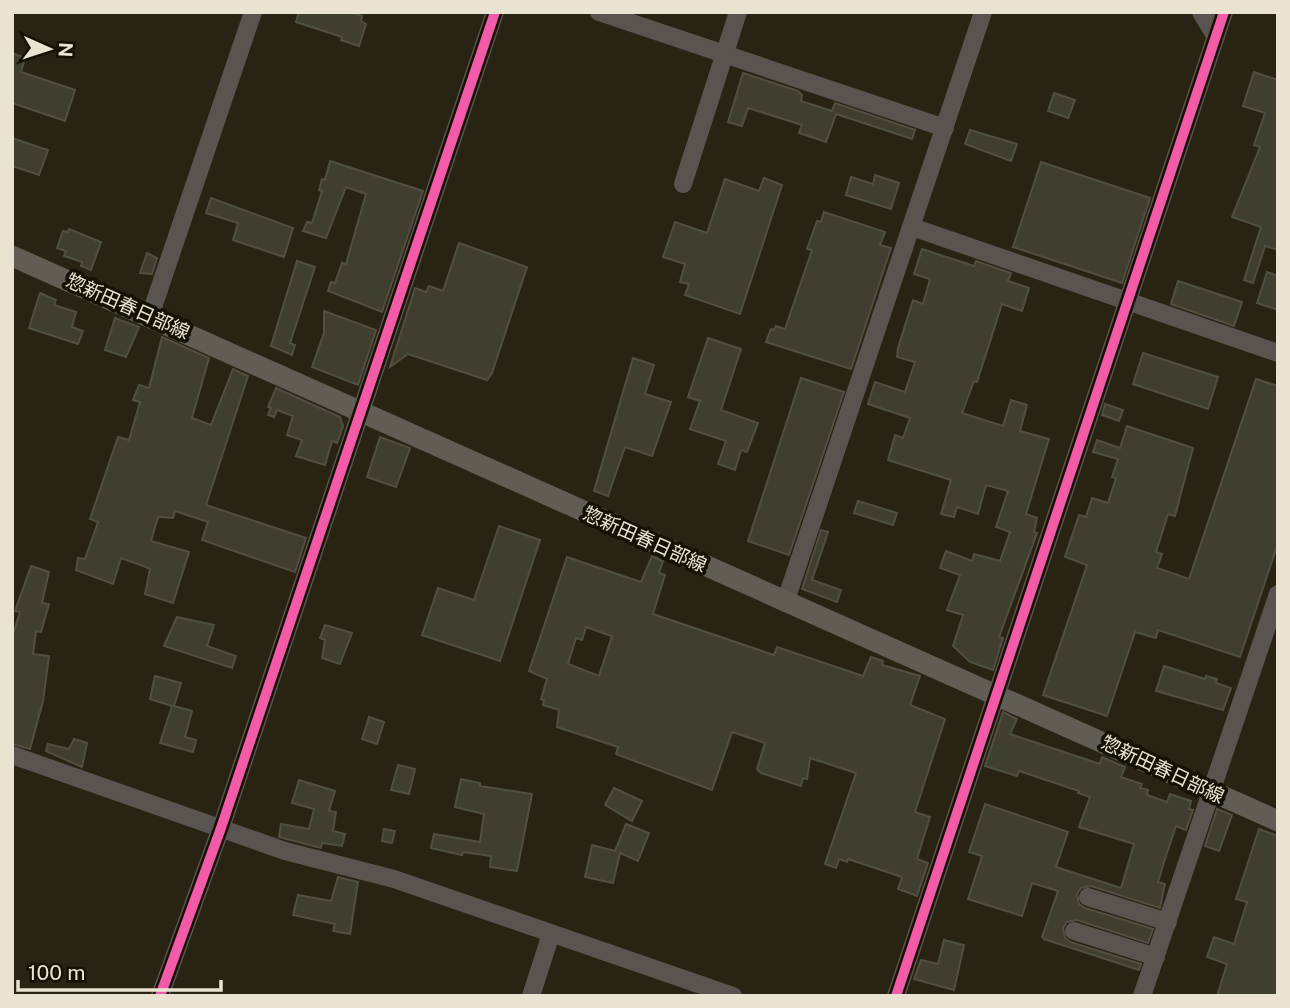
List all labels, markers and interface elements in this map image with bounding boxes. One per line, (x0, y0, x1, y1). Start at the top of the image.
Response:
north arrow (14, 14, 84, 84)
text: N (55, 42, 77, 58)
street label: 惣新田春日部線 (63, 269, 193, 343)
street label: 惣新田春日部線 (580, 502, 710, 576)
street label: 惣新田春日部線 (1098, 731, 1228, 807)
scale bar (18, 948, 220, 992)
text: 100 m (28, 960, 85, 985)

